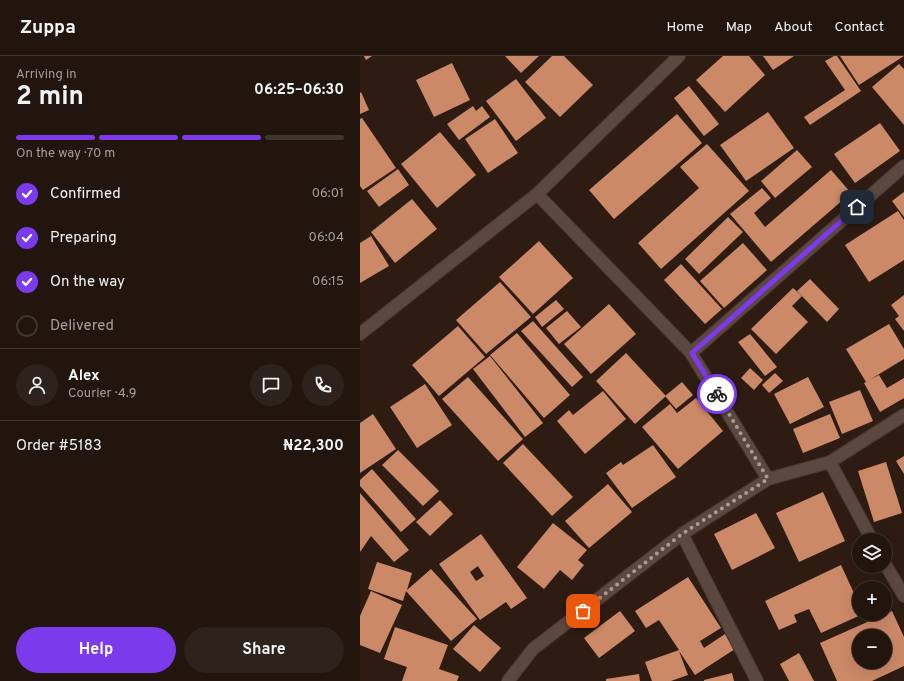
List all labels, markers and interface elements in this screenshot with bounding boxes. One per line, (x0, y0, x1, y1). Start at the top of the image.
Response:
text: Zuppa (20, 16, 76, 40)
text: Home (667, 19, 704, 36)
text: Map (726, 19, 752, 36)
text: About (774, 19, 813, 36)
text: Contact (835, 19, 884, 36)
text: Arriving in (16, 67, 77, 83)
text: 2 min (16, 81, 84, 114)
text: 06:25–06:30 (254, 81, 344, 100)
text: On the way · 70 m (16, 146, 115, 162)
icon: check (16, 183, 38, 205)
text: Confirmed (50, 185, 121, 204)
text: 06:01 (312, 186, 344, 202)
pin (840, 190, 874, 224)
icon: home (846, 196, 868, 218)
icon: check (16, 227, 38, 249)
text: Preparing (50, 229, 117, 248)
text: 06:04 (309, 230, 344, 246)
icon: check (16, 271, 38, 293)
text: On the way (50, 273, 125, 292)
text: 06:15 (312, 274, 344, 290)
text: Delivered (50, 317, 114, 336)
button: person (16, 364, 58, 406)
button: chat (250, 364, 292, 406)
button: phone (302, 364, 344, 406)
text: Alex (68, 367, 100, 386)
courier (697, 374, 737, 414)
icon: bike (706, 383, 728, 405)
text: Courier · 4.9 (68, 386, 136, 402)
text: Order #5183 (16, 437, 102, 456)
text: ₦22,300 (283, 437, 344, 456)
map controls (852, 533, 892, 669)
button: layers (852, 533, 892, 573)
button: + (852, 581, 892, 621)
pin (566, 594, 600, 628)
icon: bag (572, 600, 594, 622)
button: Help (16, 627, 176, 673)
button: Share (184, 627, 344, 673)
button: − (852, 629, 892, 669)

